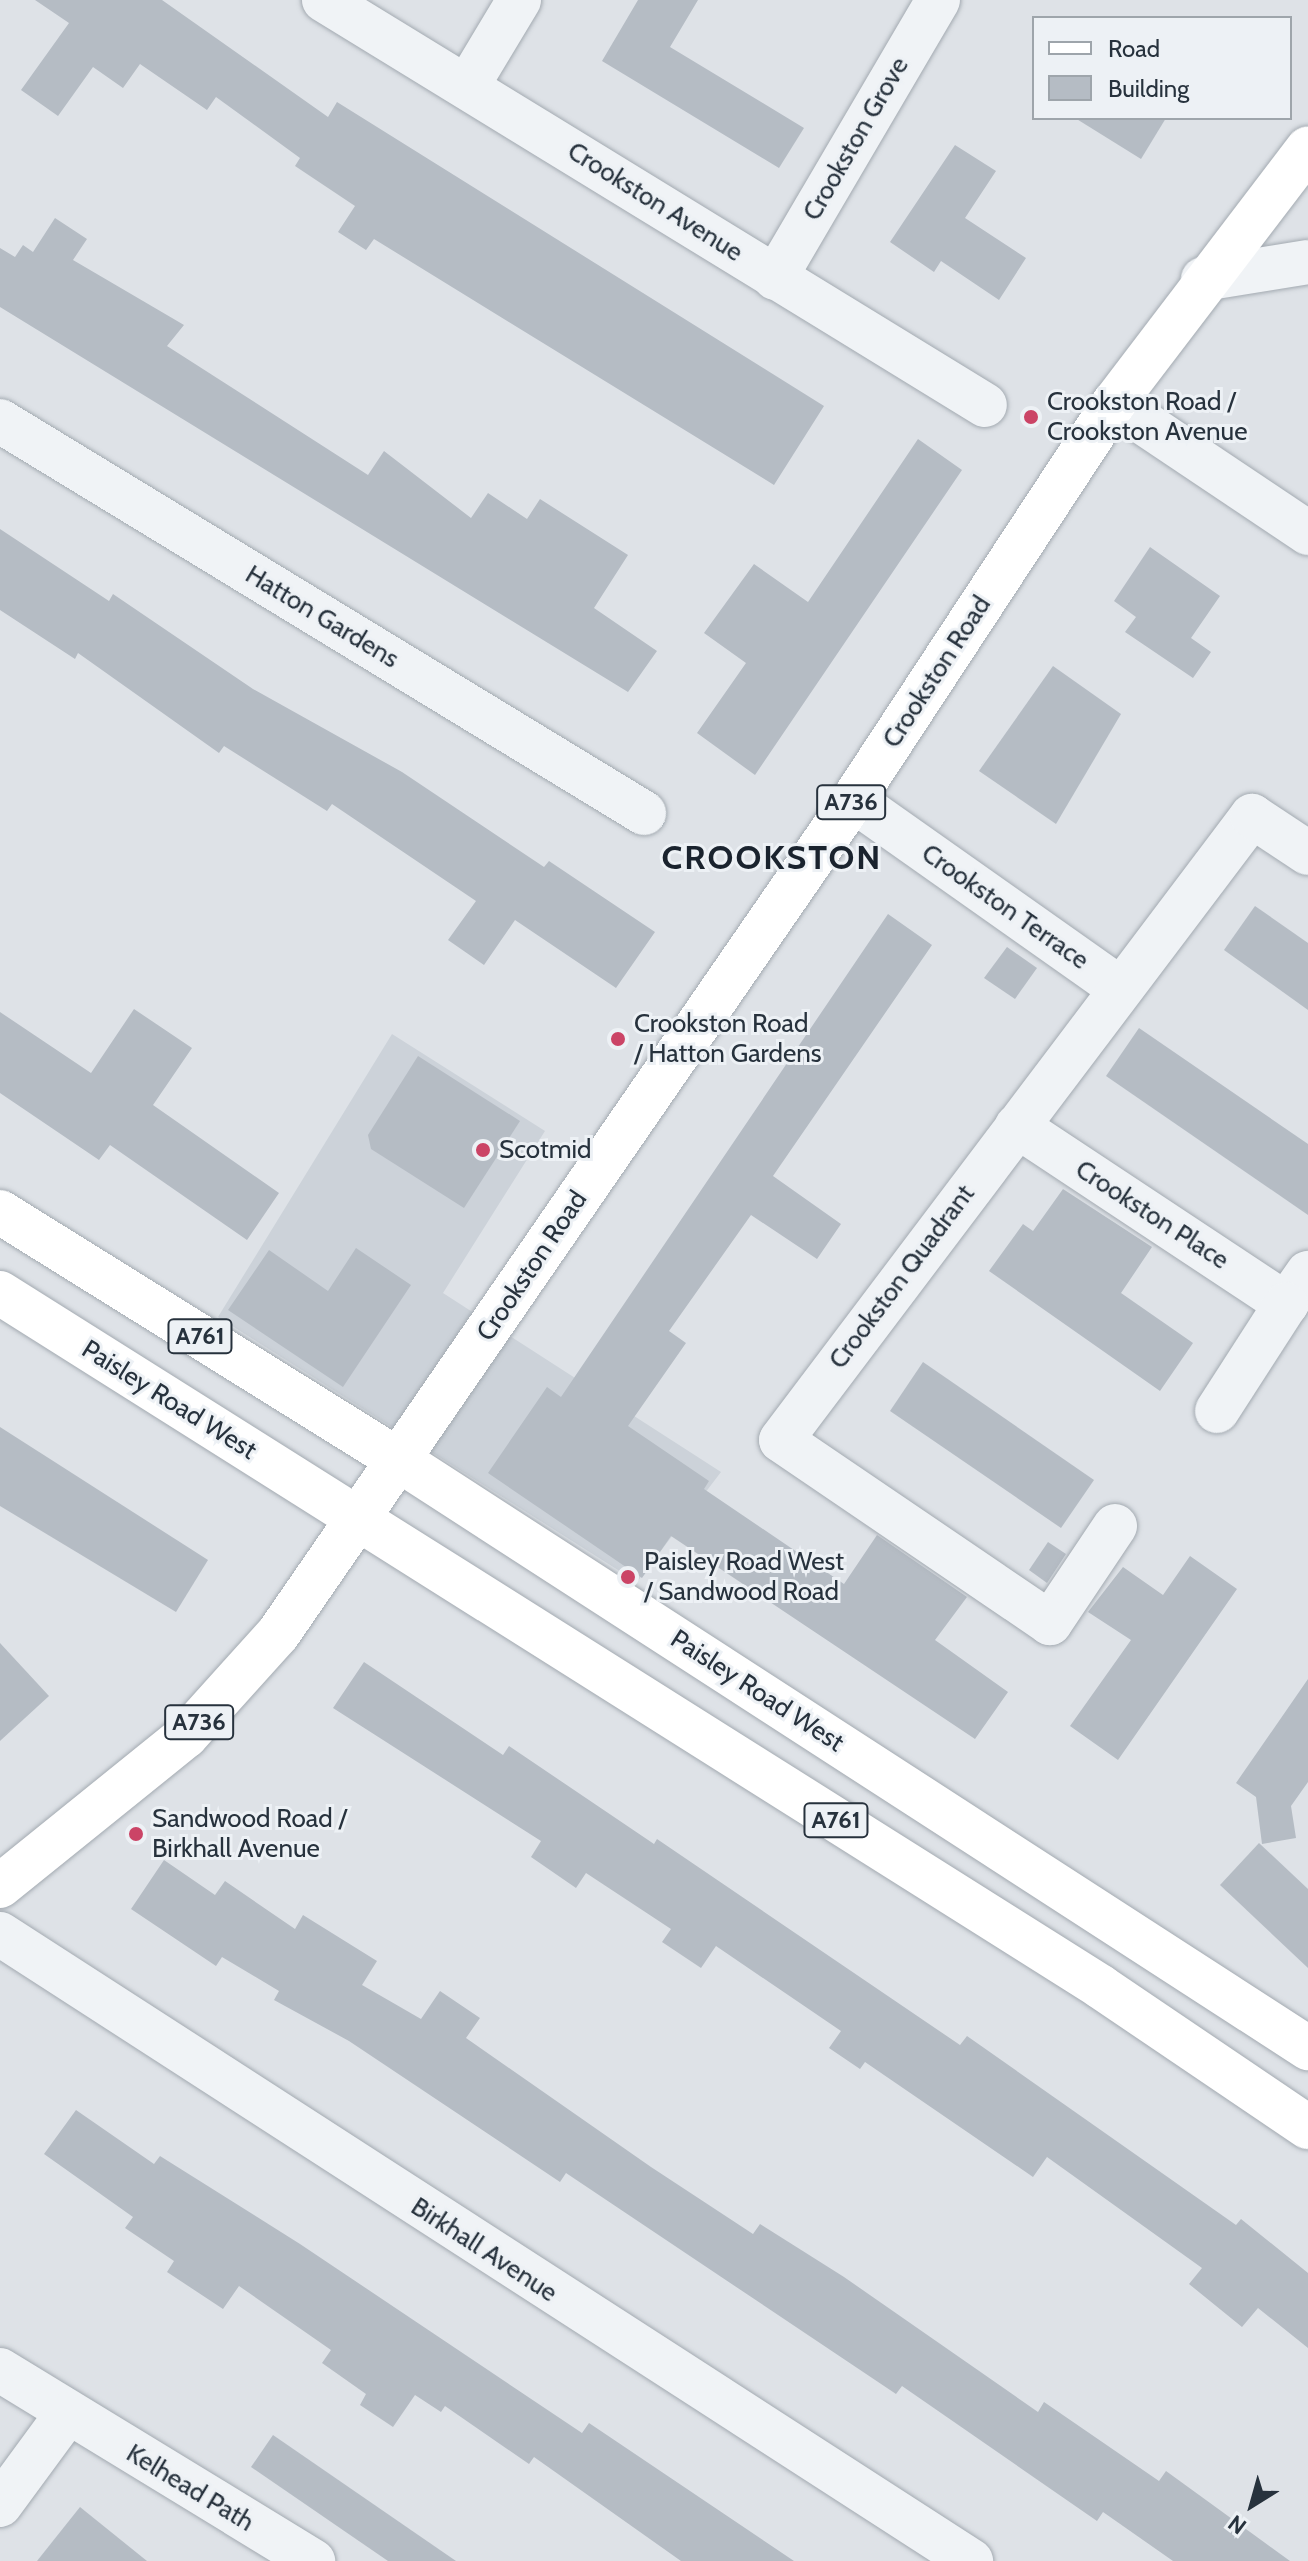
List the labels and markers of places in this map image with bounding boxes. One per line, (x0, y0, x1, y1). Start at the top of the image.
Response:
place label: Crookston Road / Crookston Avenue (1047, 386, 1248, 448)
marker: Crookston Road / Crookston Avenue (1022, 408, 1040, 426)
place label: Crookston Road / Hatton Gardens (634, 1008, 822, 1070)
marker: Crookston Road / Hatton Gardens (609, 1030, 627, 1048)
place label: Scotmid (499, 1134, 591, 1166)
marker: Scotmid (474, 1141, 492, 1159)
place label: Paisley Road West / Sandwood Road (644, 1546, 844, 1608)
marker: Paisley Road West / Sandwood Road (619, 1568, 637, 1586)
place label: Sandwood Road / Birkhall Avenue (152, 1803, 347, 1864)
marker: Sandwood Road / Birkhall Avenue (127, 1825, 145, 1843)

